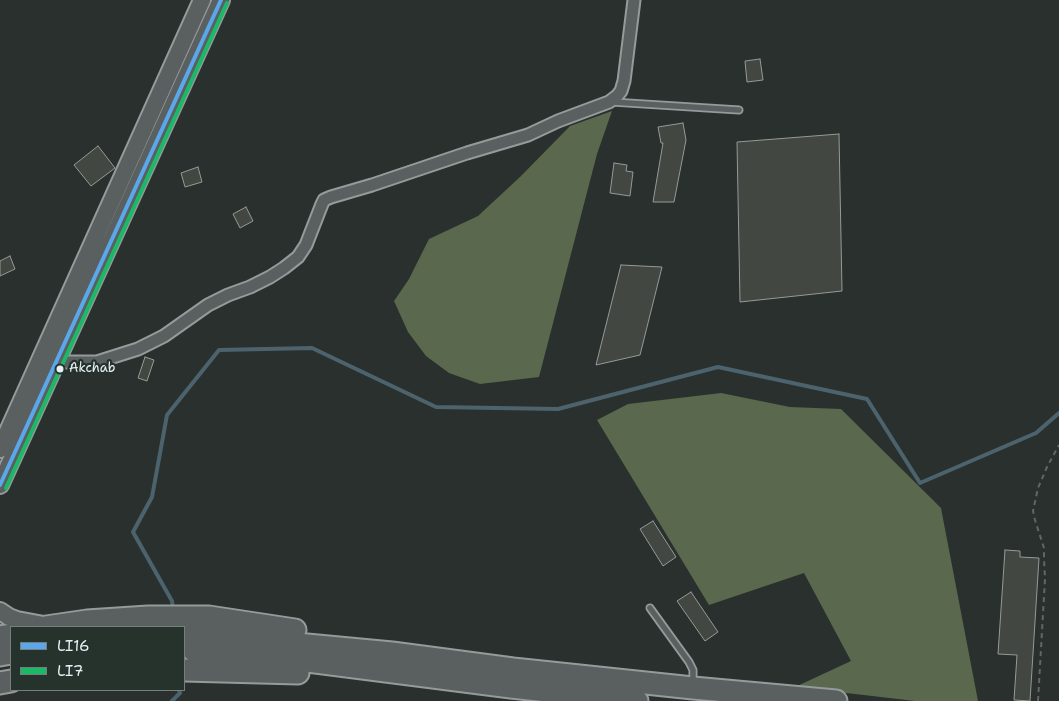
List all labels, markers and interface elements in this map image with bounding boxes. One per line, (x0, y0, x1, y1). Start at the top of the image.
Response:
place label: Akchab (69, 361, 115, 377)
marker: Akchab (55, 364, 65, 374)
legend (10, 626, 185, 691)
text: LI16 (57, 636, 90, 656)
text: LI7 (57, 661, 83, 681)

